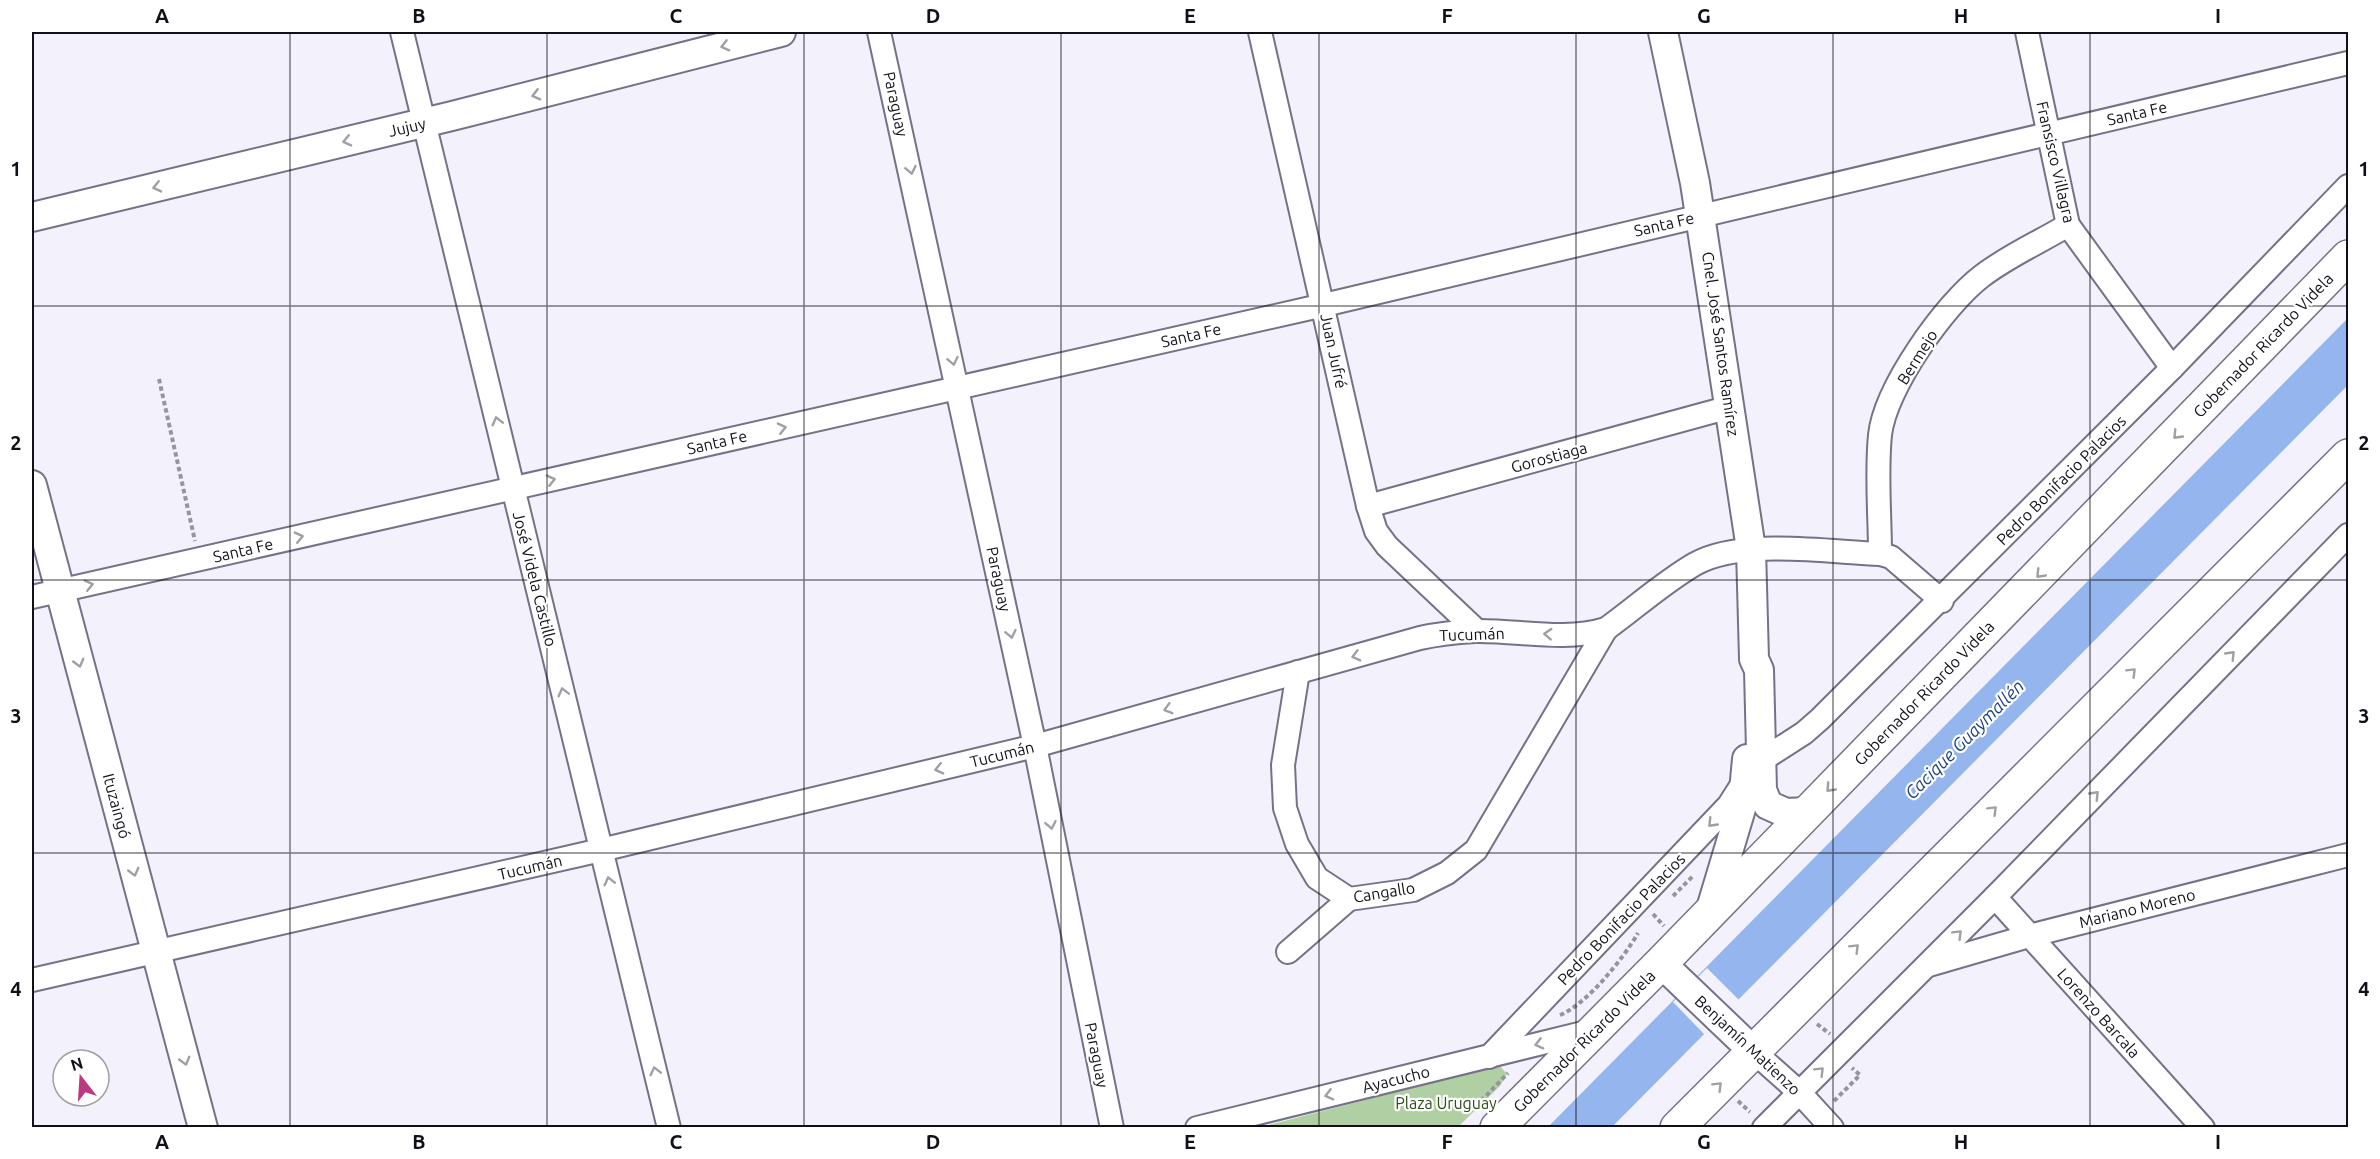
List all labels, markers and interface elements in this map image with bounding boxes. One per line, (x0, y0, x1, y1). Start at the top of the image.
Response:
text: A (155, 4, 169, 27)
text: B (412, 4, 426, 27)
text: C (670, 4, 683, 27)
text: D (926, 4, 940, 27)
text: E (1184, 4, 1196, 27)
text: F (1441, 4, 1453, 27)
text: G (1697, 4, 1711, 27)
text: H (1954, 4, 1968, 27)
text: I (2215, 4, 2221, 27)
one-way arrow (720, 39, 731, 51)
street label: Paraguay (880, 70, 912, 139)
one-way arrow (531, 87, 541, 100)
street label: Santa Fe (2105, 97, 2169, 129)
street label: Fransisco Villagra (2033, 99, 2079, 225)
street label: Jujuy (387, 114, 428, 140)
one-way arrow (342, 134, 352, 147)
text: 1 (10, 157, 22, 180)
text: 1 (2358, 157, 2370, 180)
one-way arrow (903, 165, 916, 175)
one-way arrow (152, 179, 162, 192)
street label: Santa Fe (1632, 208, 1696, 240)
street label: Cnel. José Santos Ramírez (1699, 250, 1743, 438)
street label: Gobernador Ricardo Videla (2189, 269, 2337, 421)
street label: Juan Jufré (1317, 312, 1351, 390)
street label: Santa Fe (1159, 319, 1223, 351)
street label: Bermejo (1893, 326, 1941, 388)
one-way arrow (945, 356, 958, 366)
street label: Pedro Bonifacio Palacios (1993, 412, 2129, 548)
one-way arrow (491, 416, 504, 426)
one-way arrow (777, 422, 787, 435)
street label: Santa Fe (685, 426, 749, 458)
one-way arrow (2173, 427, 2184, 438)
text: 2 (10, 431, 22, 454)
text: 2 (2358, 431, 2370, 454)
street label: Gorostiaga (1509, 438, 1589, 476)
one-way arrow (546, 474, 556, 487)
street label: José Videla Castillo (510, 510, 560, 648)
one-way arrow (294, 531, 304, 544)
street label: Santa Fe (211, 534, 275, 566)
street label: Paraguay (983, 545, 1015, 614)
one-way arrow (2037, 567, 2048, 578)
one-way arrow (83, 579, 93, 592)
street label: Gobernador Ricardo Videla (1850, 617, 1998, 769)
street label: Tucumán (1439, 624, 1505, 644)
one-way arrow (1004, 628, 1017, 638)
one-way arrow (1544, 628, 1553, 641)
one-way arrow (1351, 649, 1362, 661)
one-way arrow (2224, 652, 2235, 663)
one-way arrow (72, 657, 84, 668)
one-way arrow (2124, 669, 2135, 680)
water label: Cacique Guaymallén (1900, 675, 2028, 803)
one-way arrow (557, 687, 570, 697)
one-way arrow (1163, 702, 1174, 714)
text: 3 (10, 704, 22, 727)
text: 3 (2358, 704, 2370, 727)
street label: Tucumán (968, 737, 1036, 771)
one-way arrow (934, 762, 944, 775)
street label: Ituzaingó (100, 771, 134, 841)
one-way arrow (1827, 781, 1838, 792)
one-way arrow (2088, 791, 2099, 801)
one-way arrow (1987, 806, 1997, 817)
one-way arrow (1708, 816, 1719, 827)
one-way arrow (1044, 819, 1057, 829)
street label: Pedro Bonifacio Palacios (1554, 850, 1688, 988)
street label: Tucumán (496, 851, 564, 883)
one-way arrow (127, 867, 140, 877)
one-way arrow (603, 876, 616, 886)
street label: Cangallo (1352, 878, 1416, 906)
street label: Mariano Moreno (2077, 885, 2197, 931)
one-way arrow (1951, 930, 1962, 941)
one-way arrow (1848, 944, 1859, 955)
street label: Lorenzo Barcala (2054, 965, 2144, 1061)
street label: Gobernador Ricardo Videla (1509, 966, 1659, 1116)
text: 4 (10, 977, 22, 1000)
text: 4 (2358, 977, 2370, 1000)
street label: Benjamín Matienzo (1692, 992, 1804, 1098)
street label: Paraguay (1082, 1021, 1112, 1089)
one-way arrow (1534, 1037, 1544, 1050)
north arrow (51, 1048, 111, 1108)
text: N (68, 1053, 85, 1074)
one-way arrow (177, 1055, 190, 1065)
street label: Ayacucho (1360, 1062, 1432, 1096)
one-way arrow (649, 1066, 662, 1076)
one-way arrow (1813, 1068, 1824, 1078)
one-way arrow (1711, 1083, 1722, 1094)
one-way arrow (1324, 1088, 1334, 1101)
park label: Plaza Uruguay (1395, 1094, 1497, 1112)
text: A (155, 1130, 169, 1153)
text: B (412, 1130, 426, 1153)
text: C (670, 1130, 683, 1153)
text: D (926, 1130, 940, 1153)
text: E (1184, 1130, 1196, 1153)
text: F (1441, 1130, 1453, 1153)
text: G (1697, 1130, 1711, 1153)
text: H (1954, 1130, 1968, 1153)
text: I (2215, 1130, 2221, 1153)

